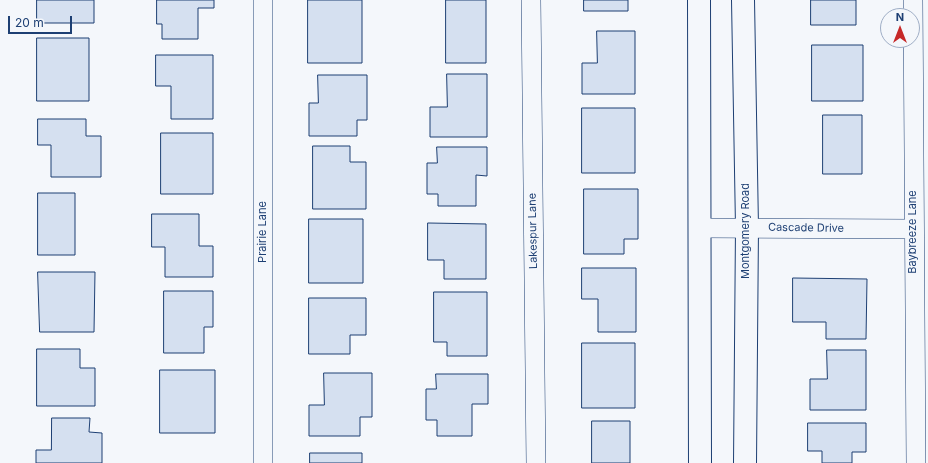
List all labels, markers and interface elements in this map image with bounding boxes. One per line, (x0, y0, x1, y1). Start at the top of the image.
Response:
scale bar (10, 8, 74, 34)
north arrow (880, 8, 920, 48)
text: N (896, 10, 904, 24)
text: 20 m (15, 15, 44, 30)
street label: Montgomery Road (739, 183, 753, 279)
street label: Baybreeze Lane (906, 190, 920, 274)
street label: Lakespur Lane (526, 193, 540, 269)
street label: Prairie Lane (256, 201, 270, 263)
street label: Cascade Drive (768, 221, 844, 235)

